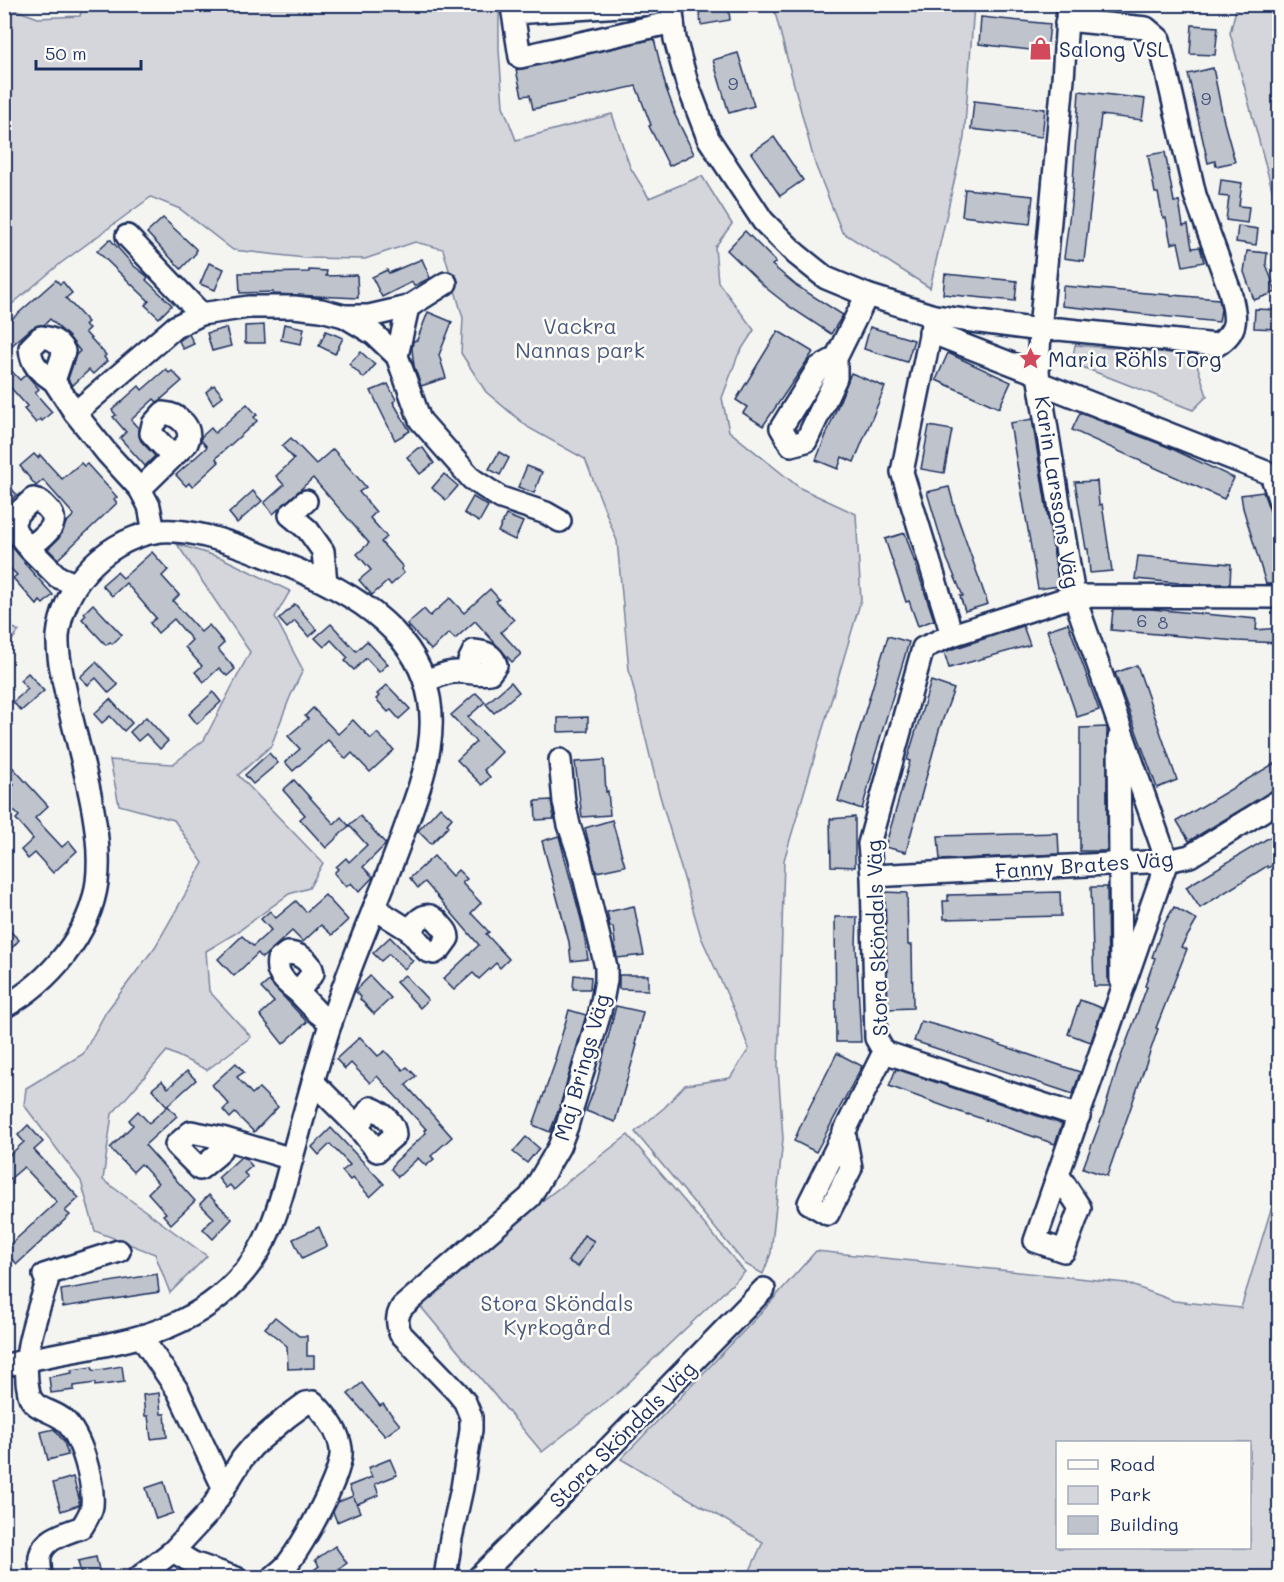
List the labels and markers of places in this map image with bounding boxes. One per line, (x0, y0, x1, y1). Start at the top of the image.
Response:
shop icon: Salong VSL (1028, 35, 1054, 61)
place label: Salong VSL (1059, 35, 1169, 62)
place icon: Maria Röhls Torg (1017, 345, 1043, 371)
place label: Maria Röhls Torg (1048, 345, 1221, 372)

